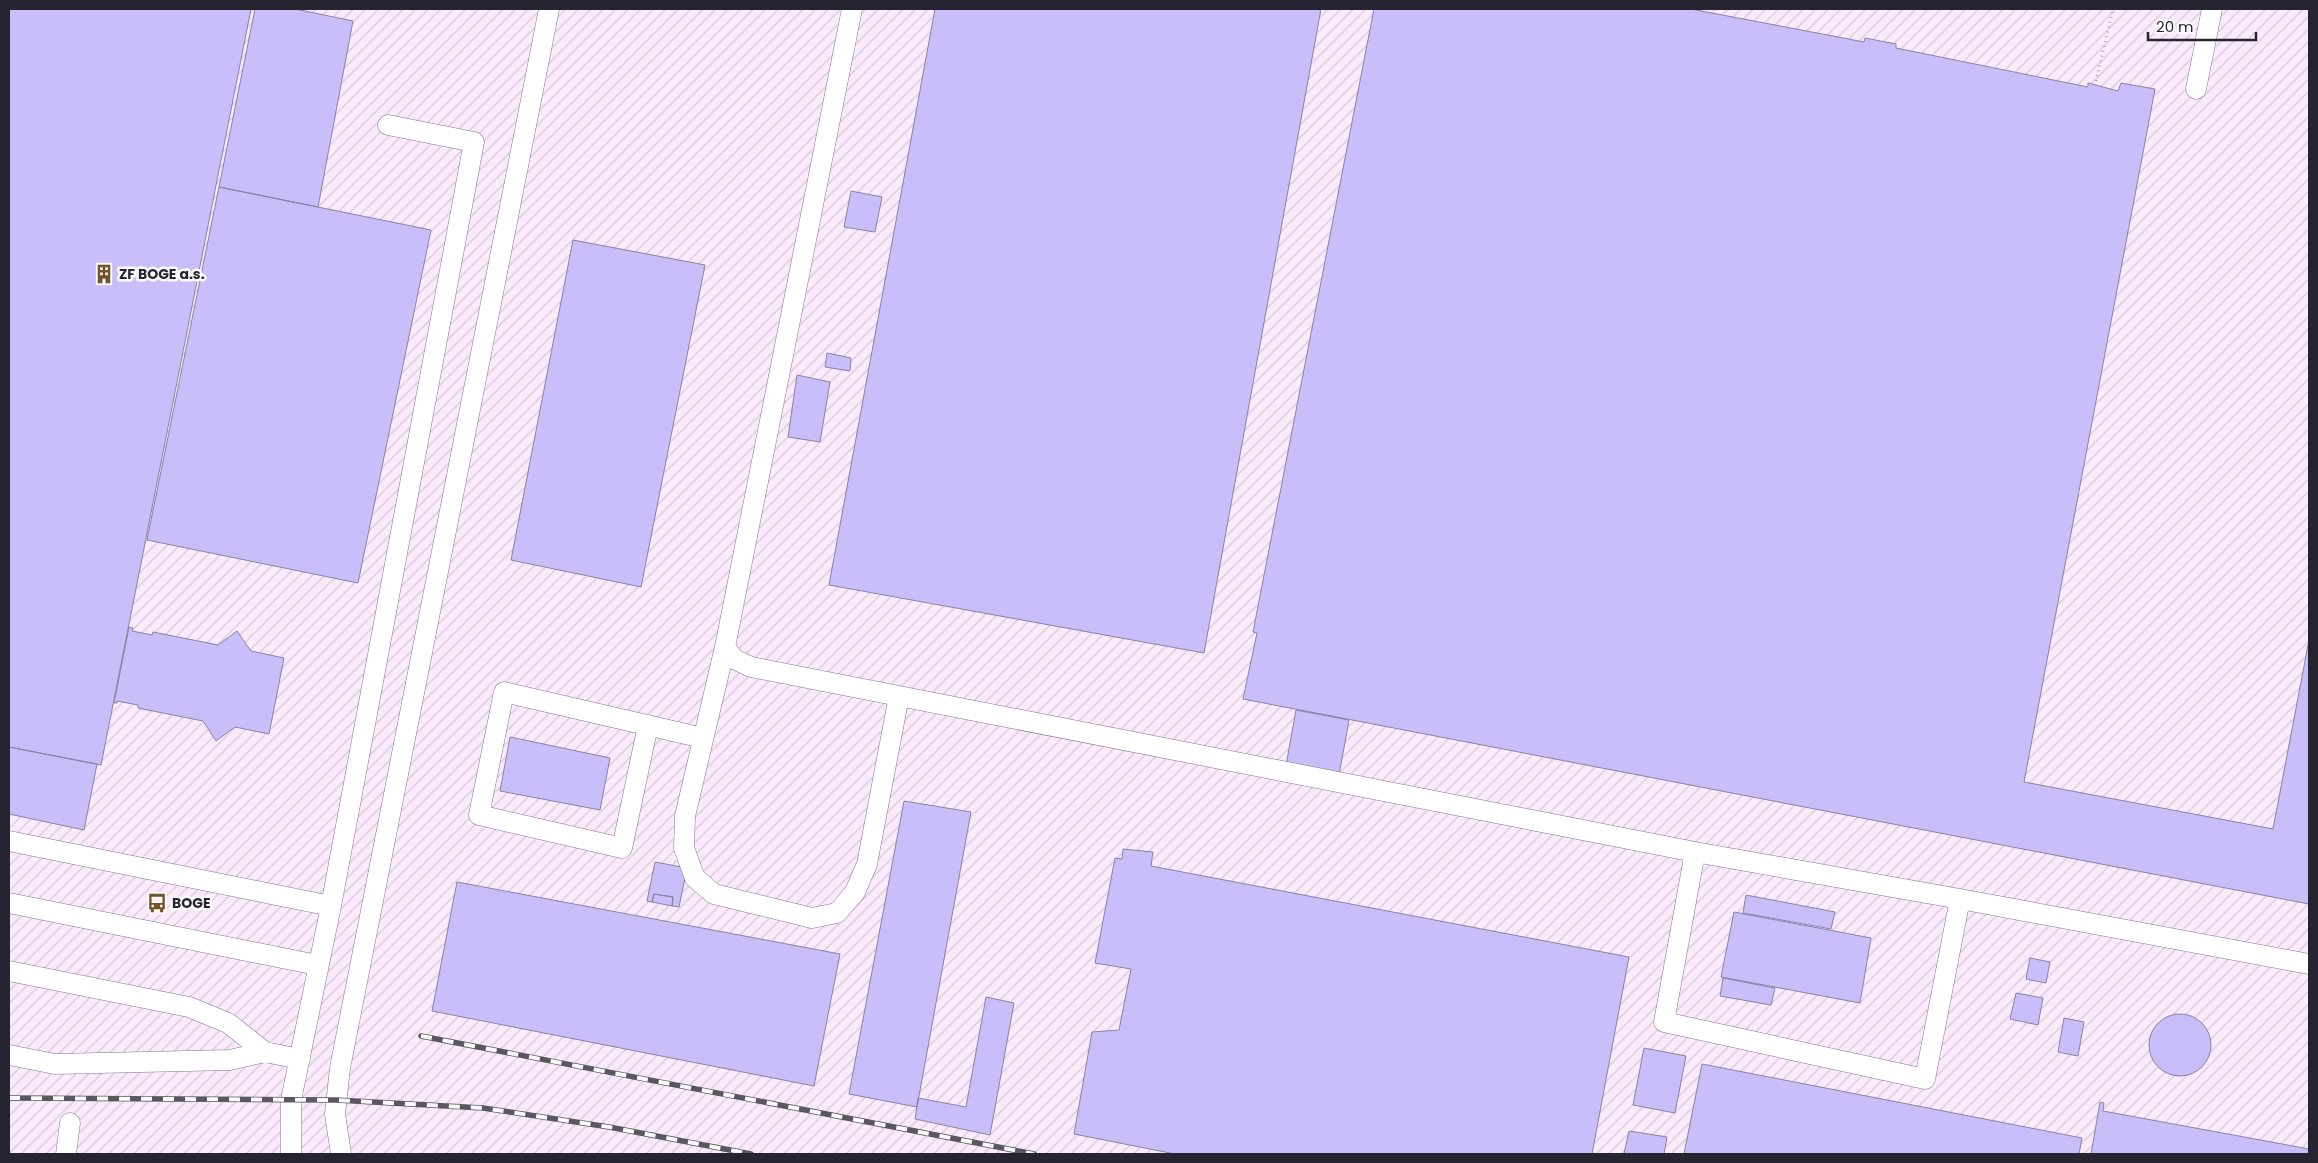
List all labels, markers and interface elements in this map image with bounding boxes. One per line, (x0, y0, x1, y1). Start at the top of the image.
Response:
scale bar (2148, 10, 2256, 42)
text: 20 m (2156, 16, 2194, 37)
building icon: ZF BOGE a.s. (93, 263, 115, 285)
place label: ZF BOGE a.s. (119, 264, 205, 284)
bus stop icon: BOGE (146, 892, 168, 914)
place label: BOGE (172, 893, 210, 913)

